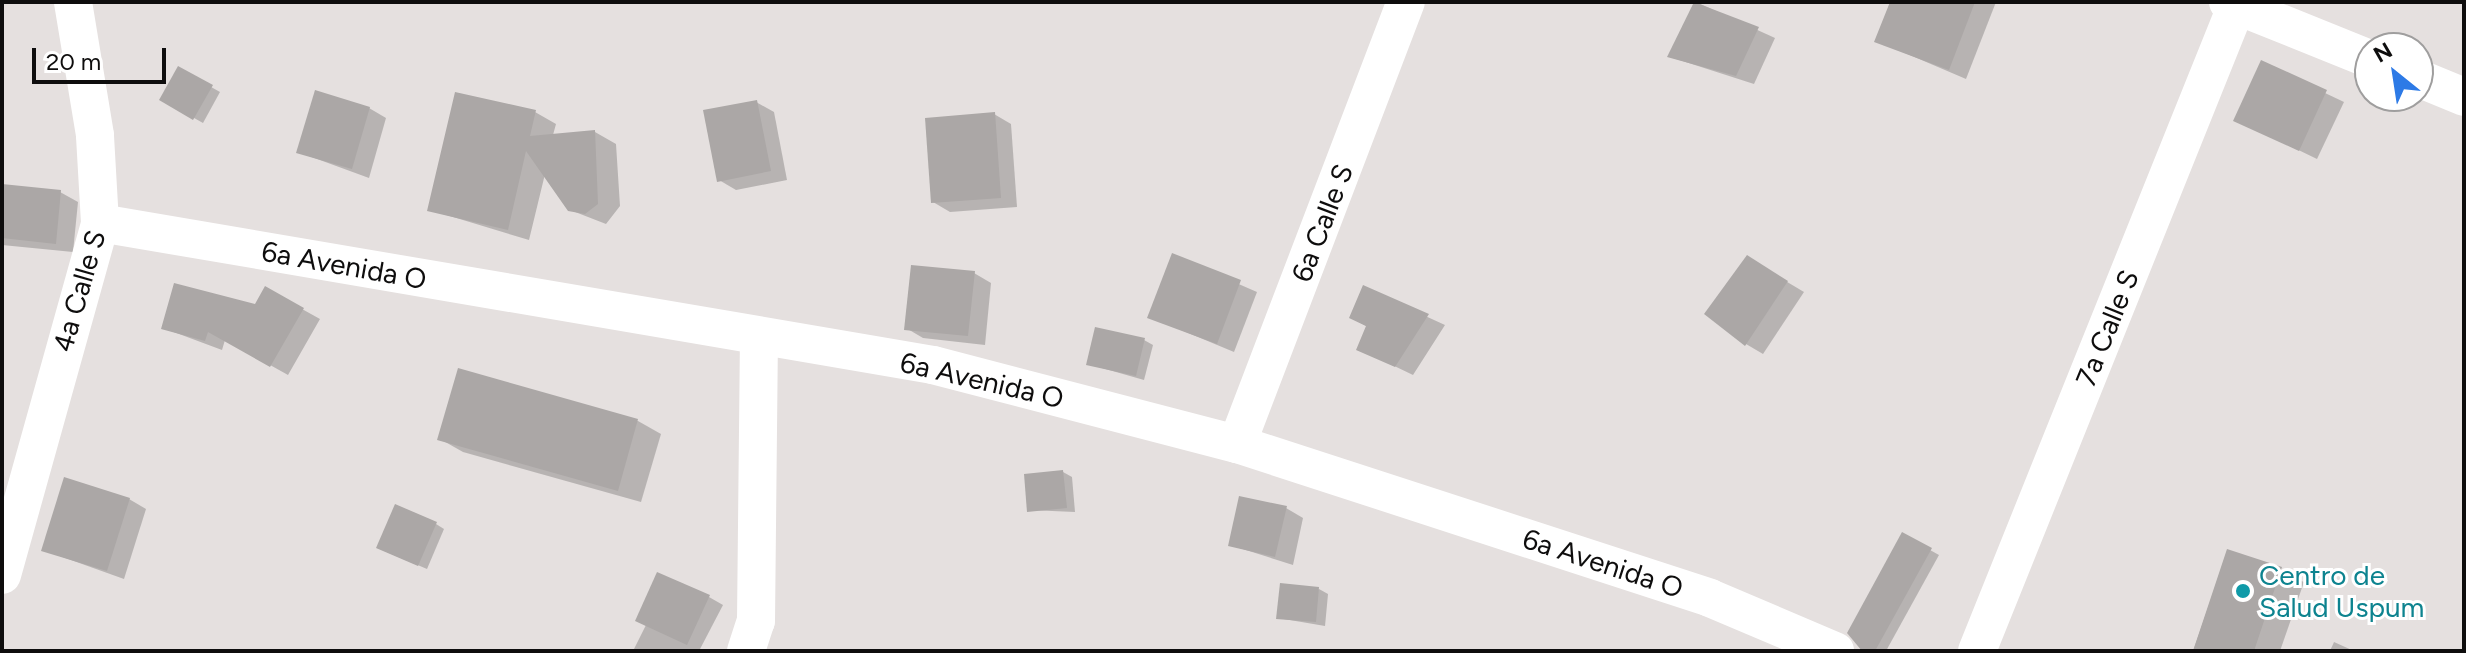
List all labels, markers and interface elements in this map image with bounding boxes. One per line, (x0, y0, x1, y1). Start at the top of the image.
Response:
scale bar (36, 32, 170, 82)
north arrow (2354, 32, 2434, 112)
text: N (2369, 37, 2397, 68)
text: 20 m (46, 47, 101, 76)
street label: 6a Calle S (1284, 159, 1360, 287)
street label: 4a Calle S (46, 226, 112, 356)
street label: 6a Avenida O (259, 234, 429, 296)
street label: 7a Calle S (2068, 265, 2146, 391)
street label: 6a Avenida O (897, 345, 1067, 415)
street label: 6a Avenida O (1519, 521, 1687, 605)
place label: Centro de Salud Uspum (2259, 558, 2424, 624)
marker: Centro de Salud Uspum (2234, 582, 2252, 600)

